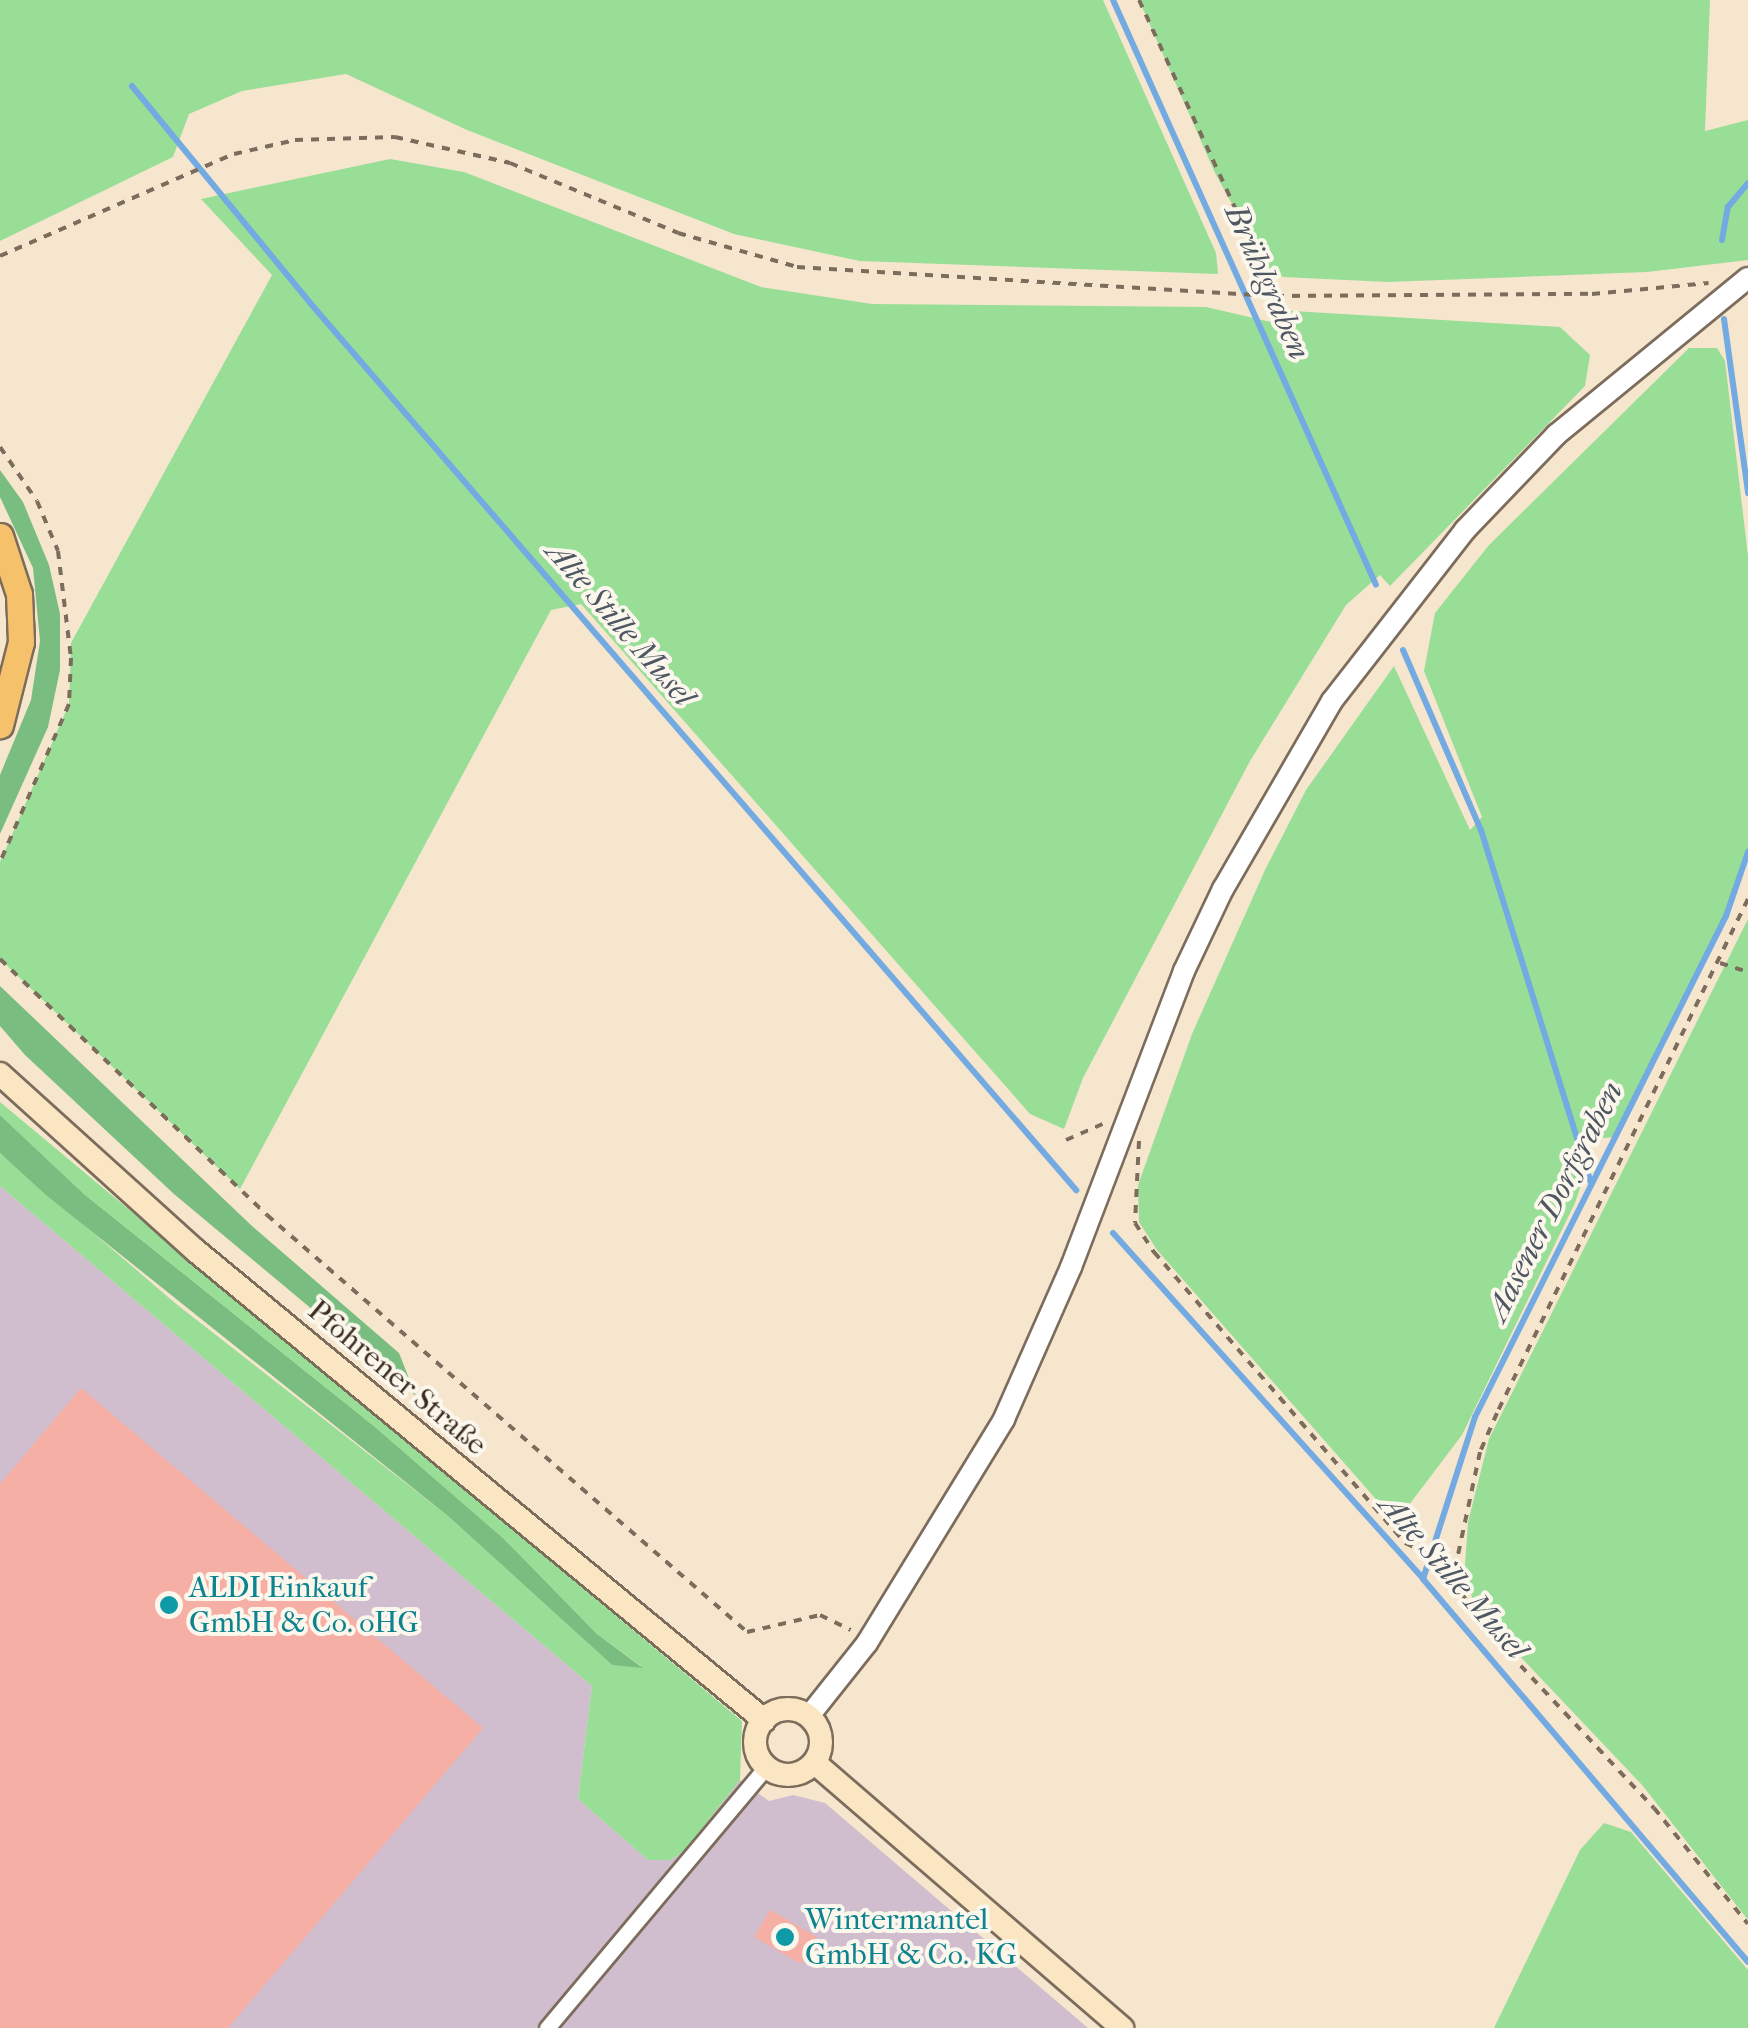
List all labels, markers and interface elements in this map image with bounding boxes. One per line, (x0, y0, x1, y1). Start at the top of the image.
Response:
water label: Brühlgraben (1216, 198, 1318, 366)
water label: Alte Stille Musel (538, 534, 702, 714)
water label: Aasener Dorfgraben (1478, 1075, 1632, 1327)
street label: Pfohrener Straße (300, 1293, 494, 1463)
water label: Alte Stille Musel (1371, 1487, 1535, 1667)
place label: ALDI Einkauf GmbH & Co. oHG (189, 1570, 419, 1640)
marker: ALDI Einkauf GmbH & Co. oHG (158, 1594, 180, 1616)
place label: Wintermantel GmbH & Co. KG (805, 1902, 1017, 1972)
marker: Wintermantel GmbH & Co. KG (774, 1926, 796, 1948)

